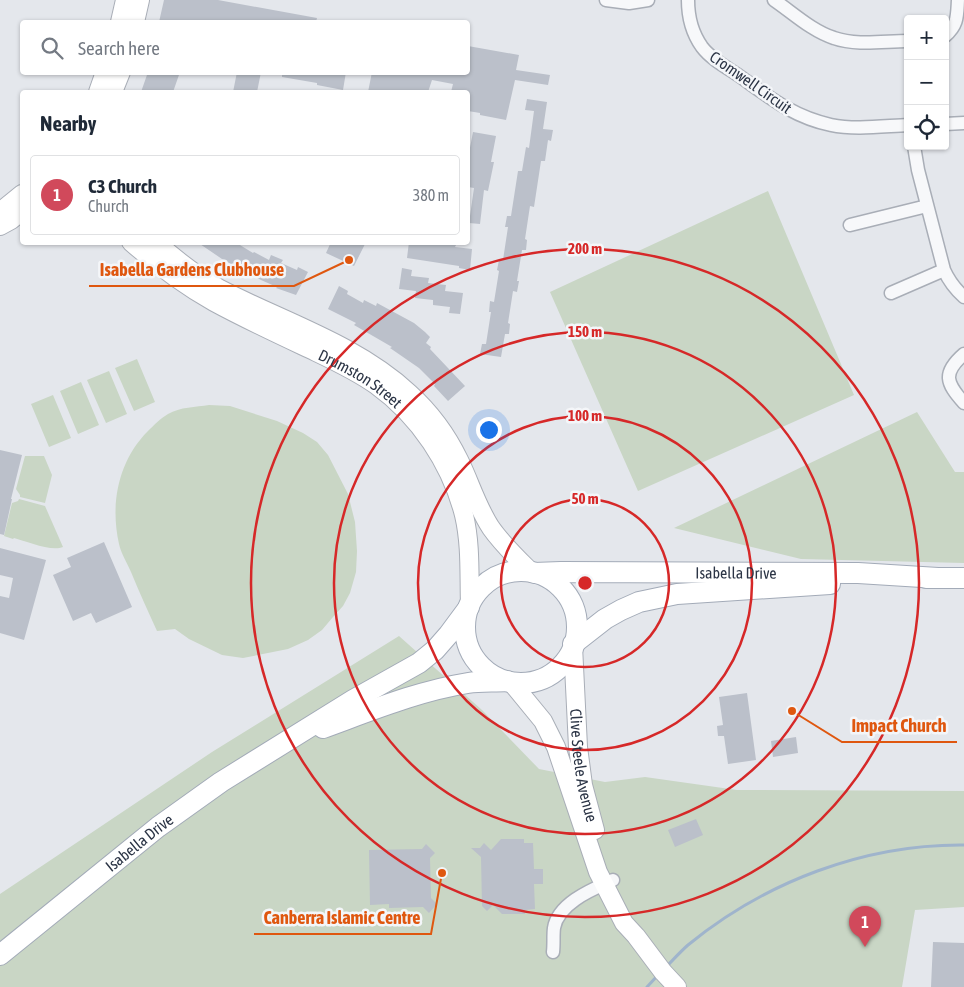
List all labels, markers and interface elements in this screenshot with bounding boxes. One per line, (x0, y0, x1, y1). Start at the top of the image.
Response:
map controls (904, 15, 949, 150)
button: + (904, 15, 949, 60)
search box (20, 20, 470, 75)
icon: search (38, 34, 66, 62)
text: Search here (78, 37, 160, 59)
street label: Cromwell Circuit (707, 47, 796, 117)
button: − (904, 60, 949, 105)
button: locate (904, 105, 949, 150)
text: Nearby (40, 111, 96, 135)
text: C3 Church (88, 175, 157, 197)
text: 1 (53, 186, 61, 204)
text: 380 m (413, 186, 449, 204)
text: Church (88, 197, 129, 215)
text: 200 m (568, 240, 602, 257)
callout: Isabella Gardens Clubhouse (89, 253, 294, 286)
text: Isabella Gardens Clubhouse (100, 259, 284, 280)
text: 150 m (568, 323, 602, 340)
street label: Drumston Street (316, 346, 406, 412)
text: 100 m (568, 407, 602, 424)
your location (476, 417, 502, 443)
text: 50 m (572, 490, 599, 507)
street label: Isabella Drive (695, 563, 777, 582)
centre of rings (576, 574, 594, 592)
street label: Clive Steele Avenue (567, 708, 601, 824)
callout: Impact Church (842, 709, 957, 742)
text: Impact Church (852, 715, 947, 736)
street label: Isabella Drive (102, 810, 177, 875)
callout: Canberra Islamic Centre (254, 901, 431, 934)
pin: 1 (849, 906, 881, 947)
text: Canberra Islamic Centre (264, 907, 420, 928)

